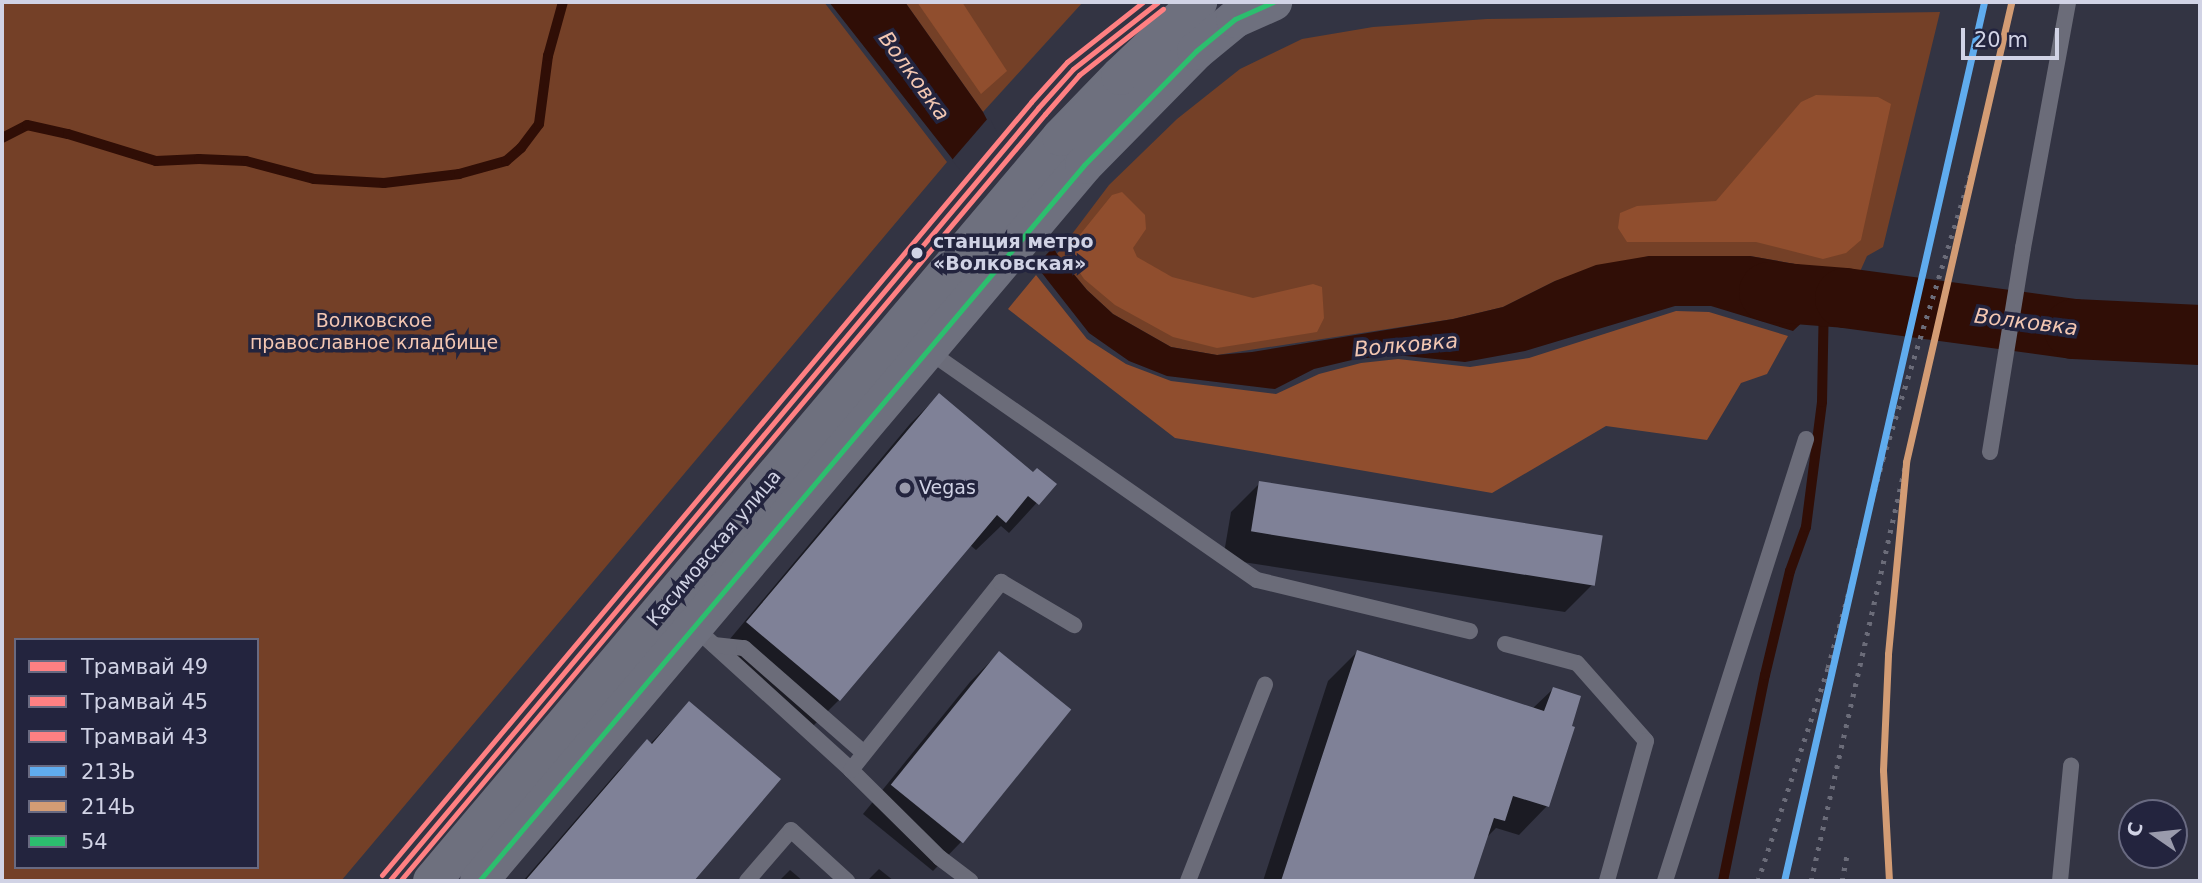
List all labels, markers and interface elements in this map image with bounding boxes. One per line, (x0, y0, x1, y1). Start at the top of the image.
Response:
scale bar (1964, 14, 2062, 58)
water label: Волковка (873, 26, 955, 126)
text: 20 m (1974, 28, 2028, 52)
place label: станция метро «Волковская» (933, 231, 1094, 275)
marker: станция метро «Волковская» (907, 243, 927, 263)
water label: Волковка (1973, 303, 2079, 341)
park label: Волковское православное кладбище (250, 310, 498, 354)
water label: Волковка (1353, 328, 1459, 362)
street label: Касимовская улица (642, 465, 786, 631)
place label: Vegas (919, 477, 976, 499)
marker: Vegas (897, 480, 913, 496)
legend (14, 638, 259, 869)
text: Трамвай 49 (81, 655, 208, 679)
text: Трамвай 45 (81, 690, 208, 714)
text: Трамвай 43 (81, 725, 208, 749)
text: 213Ь (81, 760, 136, 784)
text: 214Ь (81, 795, 136, 819)
north arrow (2118, 799, 2188, 869)
text: С (2122, 820, 2147, 839)
text: 54 (81, 830, 108, 854)

